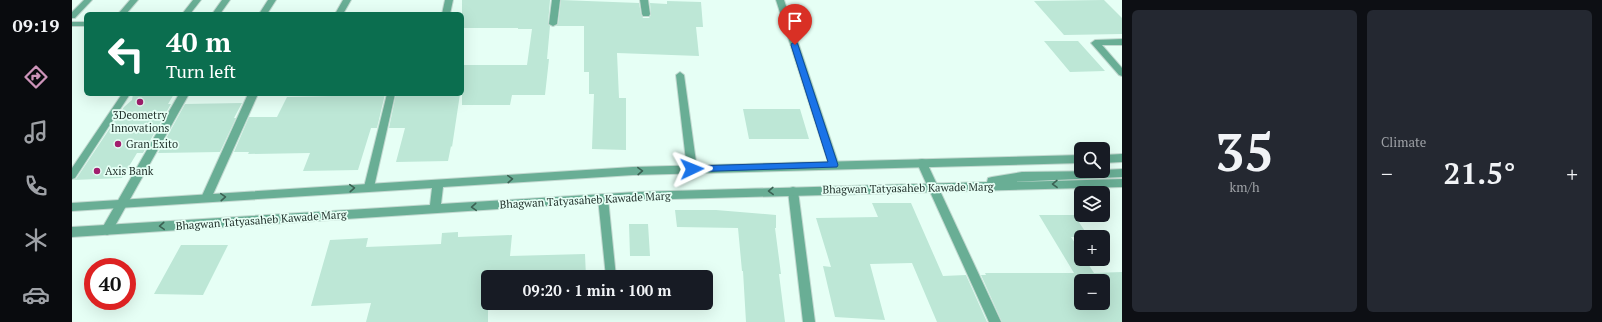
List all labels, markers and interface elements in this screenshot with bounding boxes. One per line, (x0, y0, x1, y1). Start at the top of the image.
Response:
pin (778, 4, 812, 45)
icon: arrive (784, 10, 806, 32)
text: 09:19 (13, 13, 59, 37)
text: 40 m (166, 23, 231, 60)
icon: left (100, 28, 152, 80)
text: Turn left (166, 59, 236, 83)
icon: directions (22, 63, 50, 91)
marker: 3Deometry Innovations (135, 97, 145, 107)
place label: 3Deometry Innovations (111, 108, 170, 135)
text: 35 (1215, 117, 1274, 186)
icon: music (22, 118, 50, 146)
text: Climate (1381, 133, 1426, 151)
place label: Gran Exito (126, 137, 178, 151)
marker: Gran Exito (113, 139, 123, 149)
map controls (1074, 142, 1110, 310)
button: search (1074, 142, 1110, 178)
position arrow (671, 148, 713, 190)
text: 21.5° (1443, 153, 1516, 193)
text: − (1381, 159, 1393, 188)
text: + (1566, 159, 1578, 188)
place label: Axis Bank (105, 164, 154, 178)
marker: Axis Bank (92, 166, 102, 176)
one-way arrow (637, 167, 643, 175)
icon: phone (22, 172, 50, 200)
one-way arrow (507, 174, 513, 183)
text: km/h (1229, 178, 1260, 196)
street label: Bhagwan Tatyasaheb Kawade Marg (822, 180, 994, 196)
one-way arrow (1052, 180, 1058, 189)
one-way arrow (349, 184, 355, 193)
button: layers (1074, 186, 1110, 222)
one-way arrow (768, 187, 774, 196)
street label: Bhagwan Tatyasaheb Kawade Marg (499, 189, 671, 211)
one-way arrow (220, 192, 226, 201)
one-way arrow (471, 202, 477, 211)
street label: Bhagwan Tatyasaheb Kawade Marg (175, 207, 347, 233)
one-way arrow (159, 222, 165, 231)
icon: climate (22, 226, 50, 254)
button: + (1074, 230, 1110, 266)
speed limit sign: 40 (84, 258, 136, 310)
button: − (1074, 274, 1110, 310)
text: 09:20 · 1 min · 100 m (523, 280, 671, 300)
icon: car (22, 281, 50, 309)

